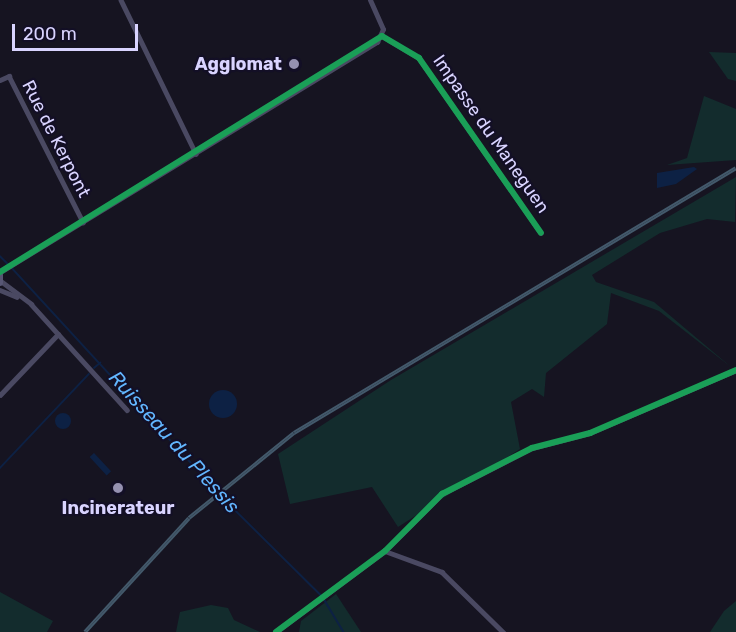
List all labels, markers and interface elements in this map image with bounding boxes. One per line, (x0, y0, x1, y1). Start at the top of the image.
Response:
scale bar (15, 12, 141, 50)
text: 200 m (23, 23, 77, 45)
street label: Impasse du Maneguen (428, 51, 554, 217)
place label: Agglomat (195, 53, 282, 75)
marker: Agglomat (287, 57, 301, 71)
street label: Rue de Kerpont (17, 77, 95, 201)
water label: Ruisseau du Plessis (104, 366, 244, 518)
marker: Incinerateur (111, 481, 125, 495)
place label: Incinerateur (62, 497, 174, 519)

